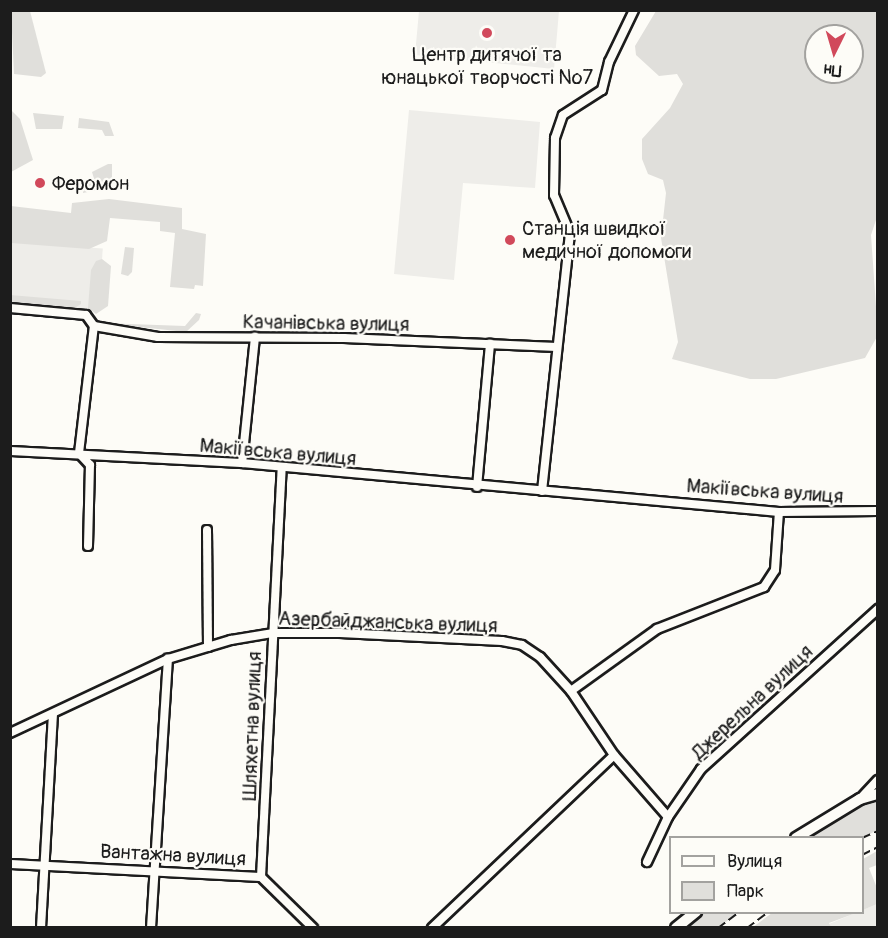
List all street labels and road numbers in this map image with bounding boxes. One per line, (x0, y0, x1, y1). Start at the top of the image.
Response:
street label: Качанівська вулиця (242, 310, 410, 336)
street label: Макіївська вулиця (199, 433, 357, 471)
street label: Макіївська вулиця (686, 474, 844, 508)
street label: Азербайджанська вулиця (278, 606, 498, 638)
street label: Джерельна вулиця (686, 640, 818, 764)
street label: Шляхетна вулиця (237, 651, 267, 801)
street label: Вантажна вулиця (99, 839, 247, 871)

